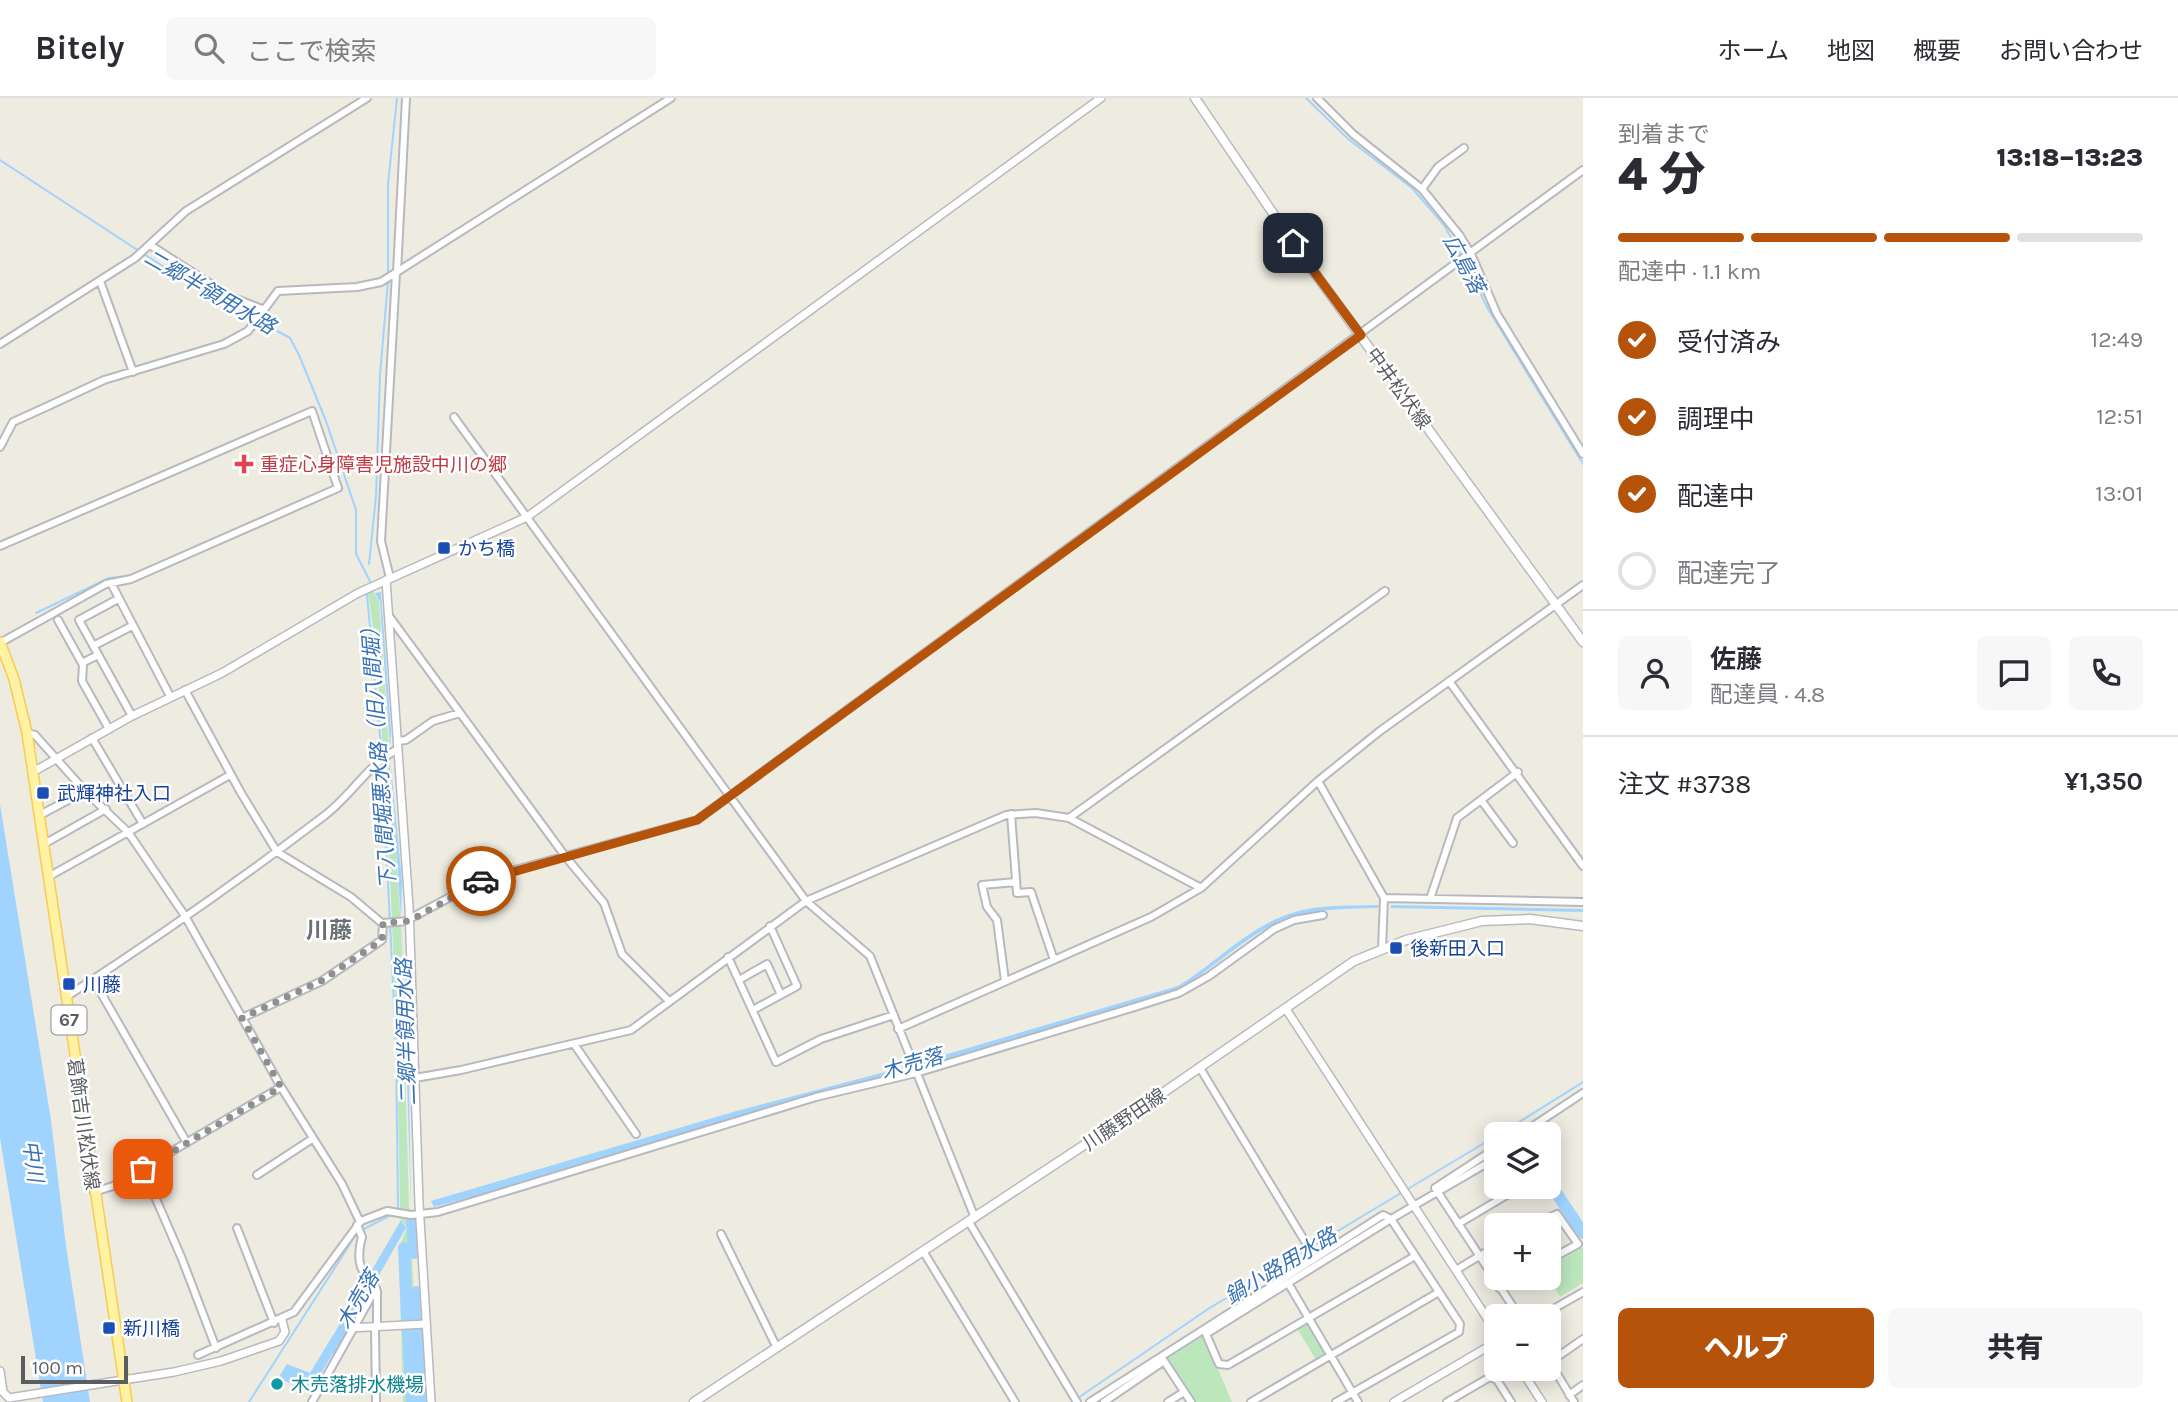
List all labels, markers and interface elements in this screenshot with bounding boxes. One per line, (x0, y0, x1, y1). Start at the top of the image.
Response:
search box (166, 17, 656, 80)
text: Bitely (35, 29, 124, 67)
icon: search (190, 29, 228, 67)
text: ここで検索 (246, 36, 376, 67)
text: ホーム (1718, 37, 1789, 65)
text: 地図 (1827, 37, 1875, 65)
text: 概要 (1913, 37, 1961, 65)
text: お問い合わせ (1999, 37, 2143, 65)
text: 到着まで (1618, 121, 1710, 148)
text: 13:18–13:23 (1997, 142, 2143, 173)
text: 4 分 (1618, 148, 1706, 202)
pin (1263, 213, 1323, 273)
icon: home (1274, 224, 1312, 262)
water label: 広島落 (1439, 231, 1491, 300)
water label: 二郷半領用水路 (140, 245, 281, 340)
text: 配達中 · 1.1 km (1618, 258, 1761, 285)
icon: check (1618, 321, 1656, 359)
text: 12:49 (2091, 326, 2143, 353)
text: 受付済み (1677, 327, 1781, 358)
street label: 中井松伏線 (1361, 344, 1435, 433)
icon: check (1618, 398, 1656, 436)
text: 12:51 (2096, 403, 2143, 430)
text: 調理中 (1677, 404, 1755, 435)
marker: 重症心身障害児施設中川の郷 (234, 454, 254, 474)
place label: 重症心身障害児施設中川の郷 (260, 454, 507, 476)
icon: check (1618, 475, 1656, 513)
text: 13:01 (2095, 480, 2143, 507)
text: 配達中 (1677, 481, 1755, 512)
place label: かち橋 (458, 538, 515, 560)
marker: かち橋 (436, 540, 452, 556)
text: 配達完了 (1677, 558, 1781, 589)
water label: 下八間堀悪水路（旧八間堀） (358, 616, 400, 890)
button: person (1618, 636, 1692, 710)
button: chat (1977, 636, 2051, 710)
button: phone (2069, 636, 2143, 710)
text: 佐藤 (1710, 644, 1762, 675)
text: 配達員 · 4.8 (1710, 681, 1825, 708)
text: ¥1,350 (2064, 766, 2143, 797)
text: 注文 #3738 (1618, 769, 1751, 800)
place label: 武輝神社入口 (57, 783, 171, 805)
marker: 武輝神社入口 (35, 785, 51, 801)
courier (446, 846, 516, 916)
icon: car (462, 862, 500, 900)
district label: 川藤 (306, 917, 352, 944)
place label: 後新田入口 (1410, 938, 1505, 960)
marker: 後新田入口 (1388, 940, 1404, 956)
water label: 二郷半領用水路 (391, 956, 421, 1106)
place label: 川藤 (83, 974, 121, 996)
marker: 川藤 (61, 976, 77, 992)
road number: 67 (52, 1006, 86, 1035)
water label: 木売落 (878, 1043, 948, 1084)
street label: 葛飾吉川松伏線 (63, 1057, 103, 1192)
street label: 川藤野田線 (1079, 1084, 1170, 1156)
map controls (1484, 1122, 1561, 1381)
button: layers (1484, 1122, 1561, 1199)
water label: 中川 (18, 1139, 48, 1185)
pin (113, 1139, 173, 1199)
icon: bag (124, 1150, 162, 1188)
button: + (1484, 1213, 1561, 1290)
water label: 鍋小路用水路 (1221, 1222, 1343, 1309)
water label: 木売落 (332, 1264, 386, 1333)
button: − (1484, 1304, 1561, 1381)
button: ヘルプ (1618, 1308, 1874, 1388)
button: 共有 (1888, 1308, 2143, 1388)
place label: 新川橋 (123, 1318, 180, 1340)
marker: 新川橋 (101, 1320, 117, 1336)
scale bar (21, 1353, 128, 1385)
text: 100 m (32, 1357, 83, 1379)
place label: 木売落排水機場 (291, 1374, 424, 1396)
marker: 木売落排水機場 (269, 1376, 285, 1392)

